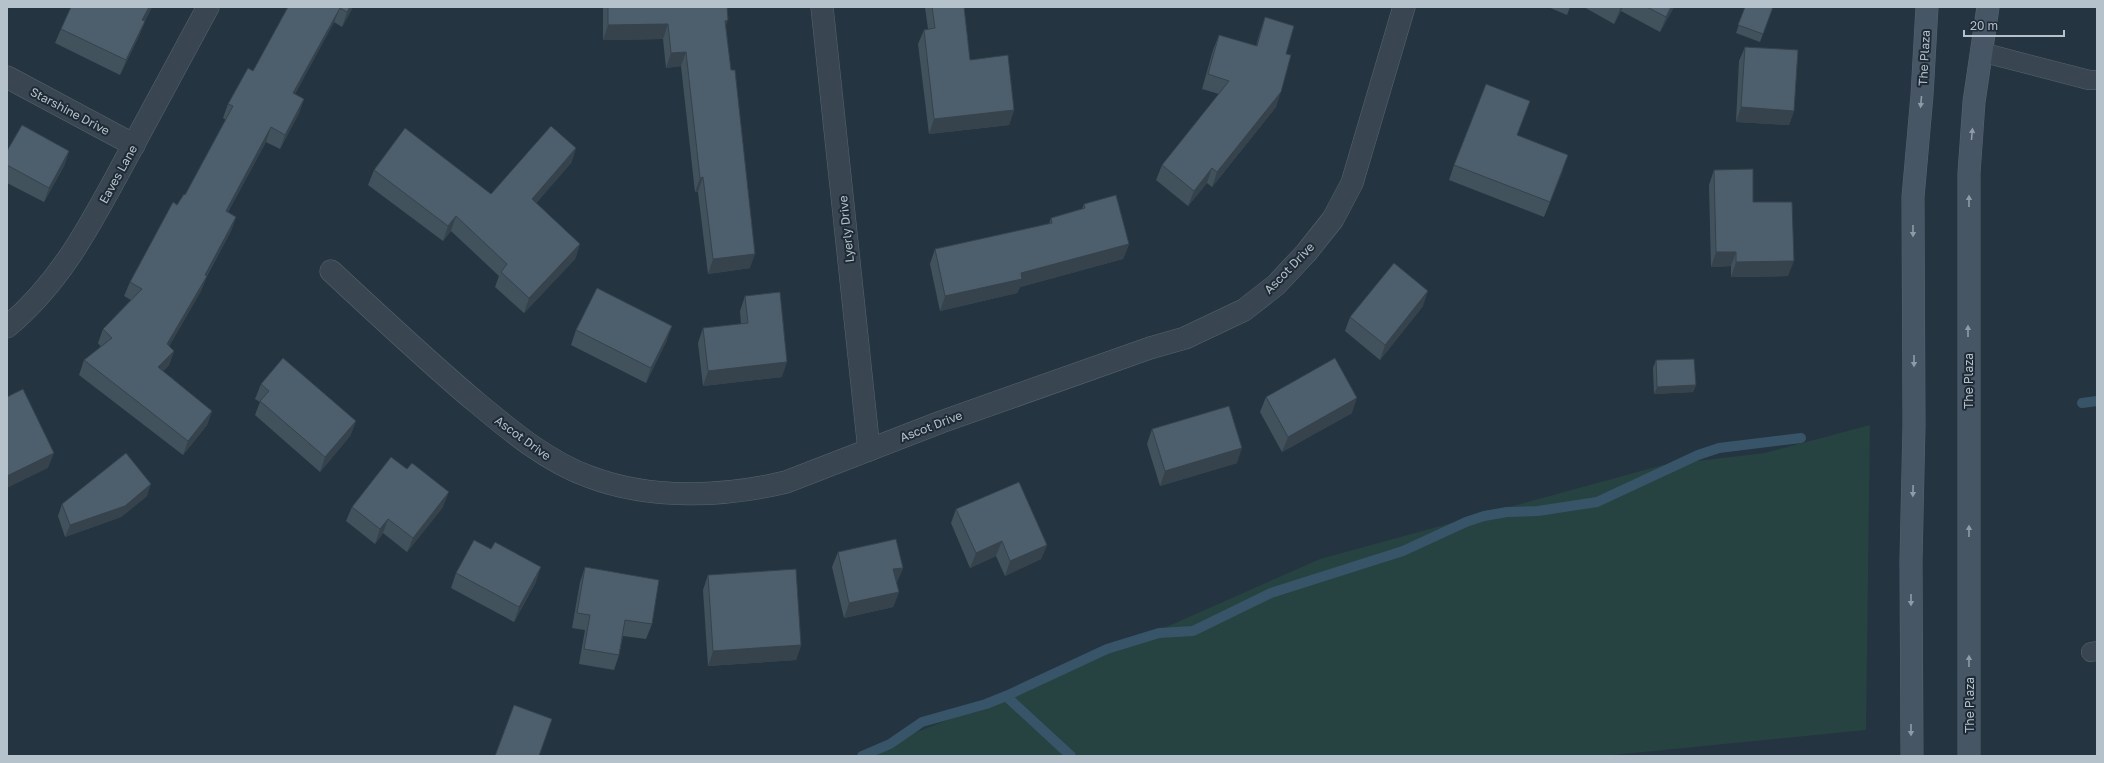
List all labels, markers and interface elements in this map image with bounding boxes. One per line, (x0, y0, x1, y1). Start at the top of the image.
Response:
scale bar (1964, 12, 2064, 38)
text: 20 m (1970, 18, 1998, 33)
street label: The Plaza (1915, 30, 1933, 86)
street label: Starshine Drive (28, 84, 112, 138)
one-way arrow (1918, 96, 1925, 108)
one-way arrow (1968, 128, 1975, 140)
street label: Eaves Lane (96, 142, 140, 206)
one-way arrow (1966, 194, 1972, 207)
street label: Lyerly Drive (835, 195, 857, 263)
one-way arrow (1910, 225, 1916, 238)
street label: Ascot Drive (1261, 239, 1317, 297)
one-way arrow (1965, 324, 1971, 337)
street label: The Plaza (1961, 353, 1976, 409)
one-way arrow (1911, 355, 1917, 368)
street label: Ascot Drive (898, 407, 964, 445)
street label: Ascot Drive (492, 413, 554, 463)
one-way arrow (1909, 485, 1916, 497)
one-way arrow (1966, 524, 1972, 537)
one-way arrow (1908, 594, 1914, 607)
one-way arrow (1966, 654, 1972, 667)
street label: The Plaza (1962, 677, 1977, 733)
one-way arrow (1908, 724, 1915, 736)

